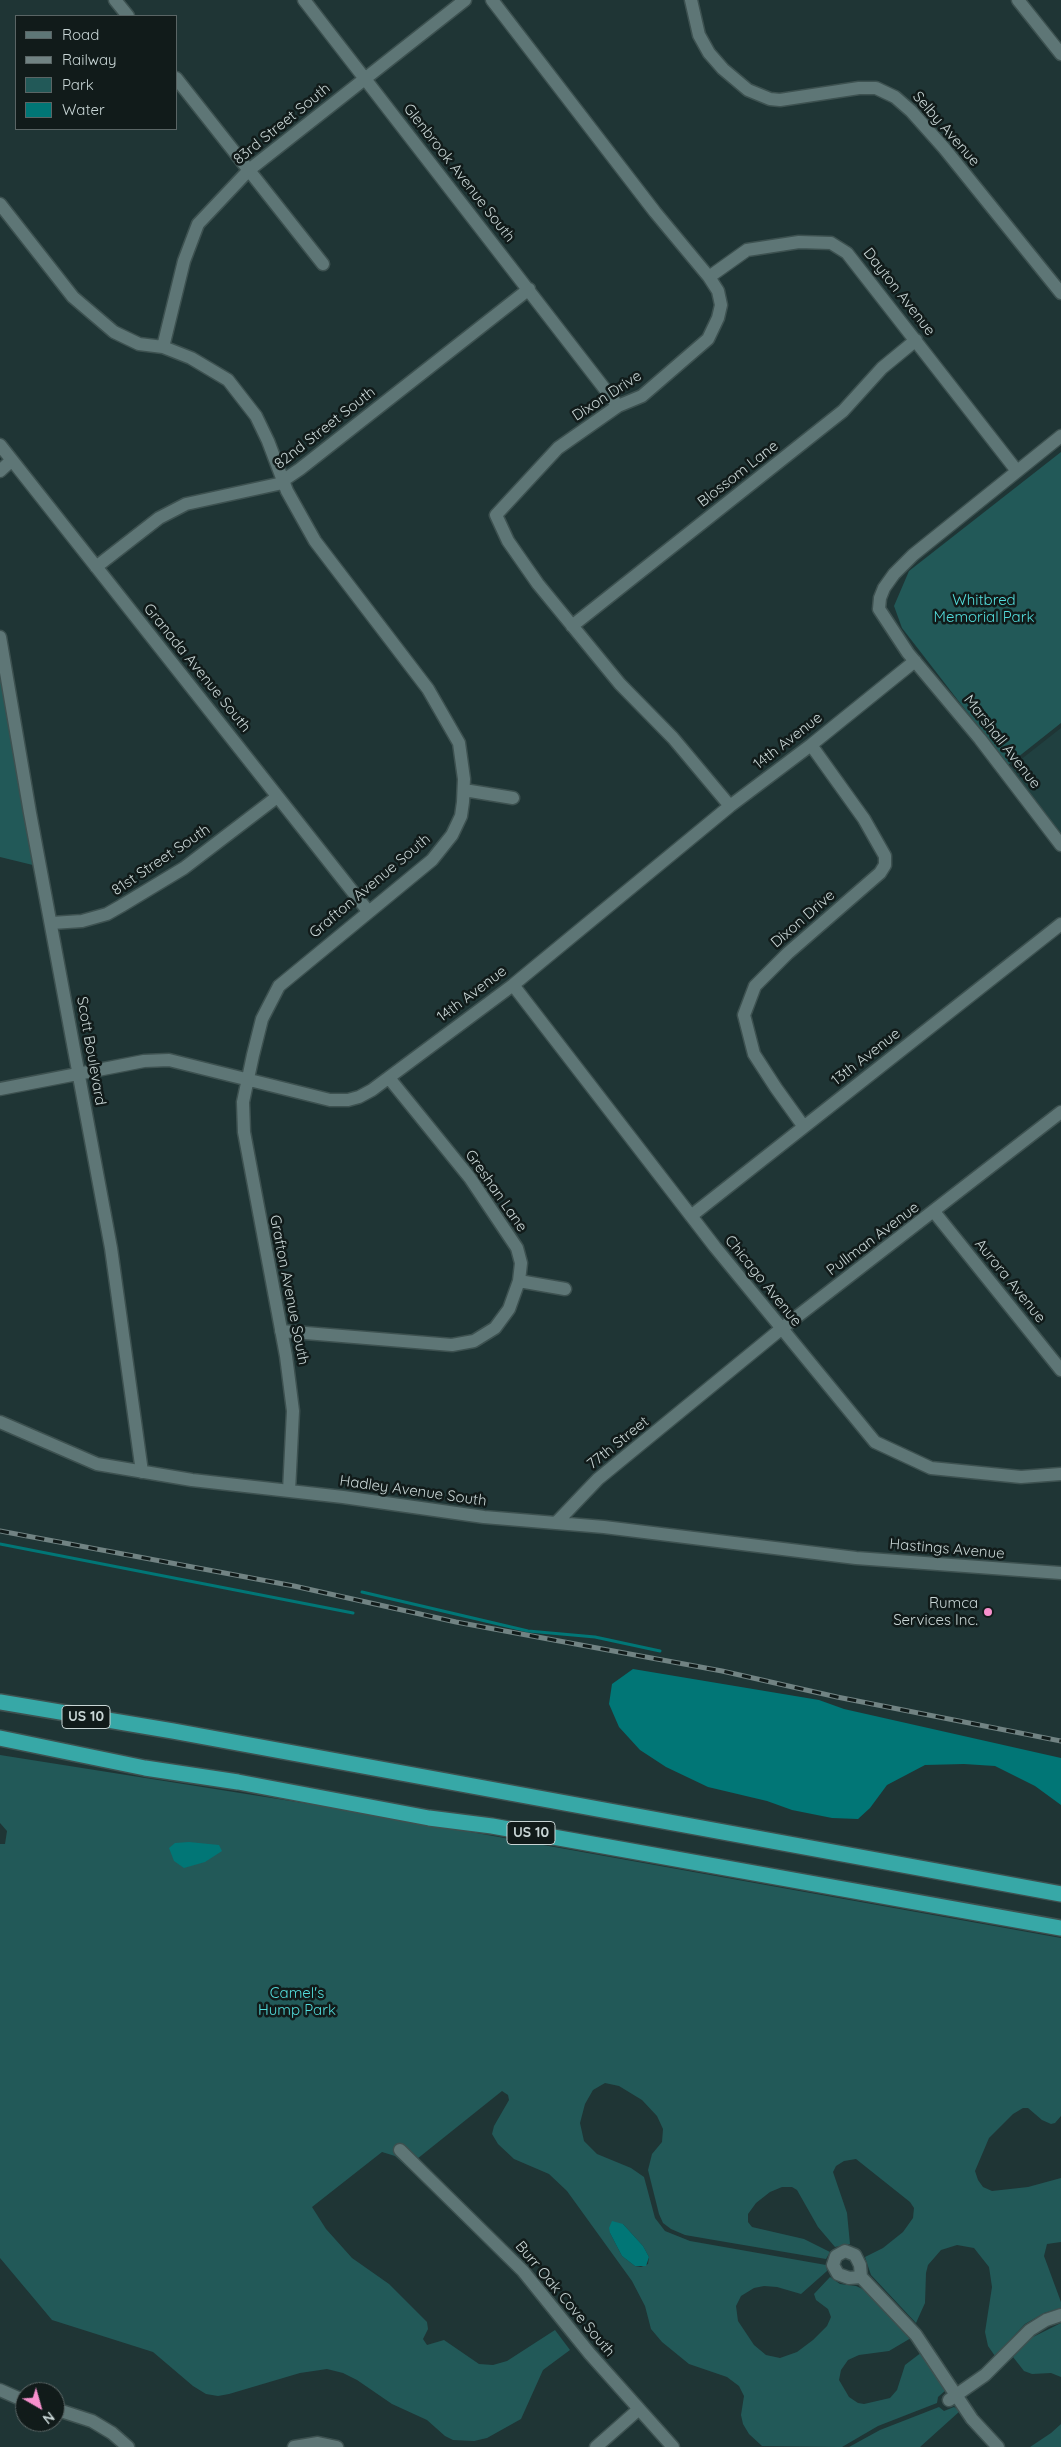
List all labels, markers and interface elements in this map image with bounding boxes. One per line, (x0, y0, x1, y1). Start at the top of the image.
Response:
legend (15, 15, 178, 130)
text: Road (62, 25, 99, 44)
text: Railway (62, 50, 117, 69)
text: Park (62, 75, 94, 94)
street label: 83rd Street South (230, 79, 334, 169)
street label: Selby Avenue (909, 88, 983, 170)
text: Water (62, 100, 105, 119)
street label: Glenbrook Avenue South (399, 100, 519, 246)
street label: Dayton Avenue (859, 244, 939, 340)
street label: Dixon Drive (569, 367, 645, 425)
street label: 82nd Street South (271, 383, 379, 473)
street label: Blossom Lane (694, 437, 782, 511)
park label: Whitbred Memorial Park (934, 591, 1034, 626)
street label: Granada Avenue South (140, 600, 254, 736)
street label: Marshall Avenue (960, 691, 1044, 793)
street label: 14th Avenue (750, 709, 826, 773)
street label: 81st Street South (108, 821, 214, 899)
street label: Grafton Avenue South (306, 830, 434, 942)
street label: Dixon Drive (767, 886, 839, 952)
street label: 14th Avenue (434, 962, 510, 1026)
street label: Scott Boulevard (73, 995, 109, 1107)
street label: 13th Avenue (828, 1025, 904, 1089)
street label: Greshan Lane (461, 1147, 531, 1235)
street label: Pullman Avenue (823, 1198, 923, 1280)
street label: Grafton Avenue South (266, 1213, 312, 1367)
street label: Chicago Avenue (721, 1232, 805, 1330)
street label: Aurora Avenue (971, 1235, 1049, 1327)
street label: 77th Street (584, 1413, 652, 1473)
street label: Hadley Avenue South (338, 1472, 488, 1510)
street label: Hastings Avenue (889, 1535, 1005, 1563)
place label: Rumca Services Inc. (893, 1594, 978, 1629)
marker: Rumca Services Inc. (982, 1606, 994, 1618)
road number: US 10 (62, 1705, 110, 1728)
road number: US 10 (507, 1822, 555, 1845)
park label: Camel's Hump Park (258, 1984, 336, 2019)
street label: Burr Oak Cove South (511, 2237, 619, 2361)
north arrow (15, 2382, 65, 2432)
text: N (39, 2408, 58, 2428)

